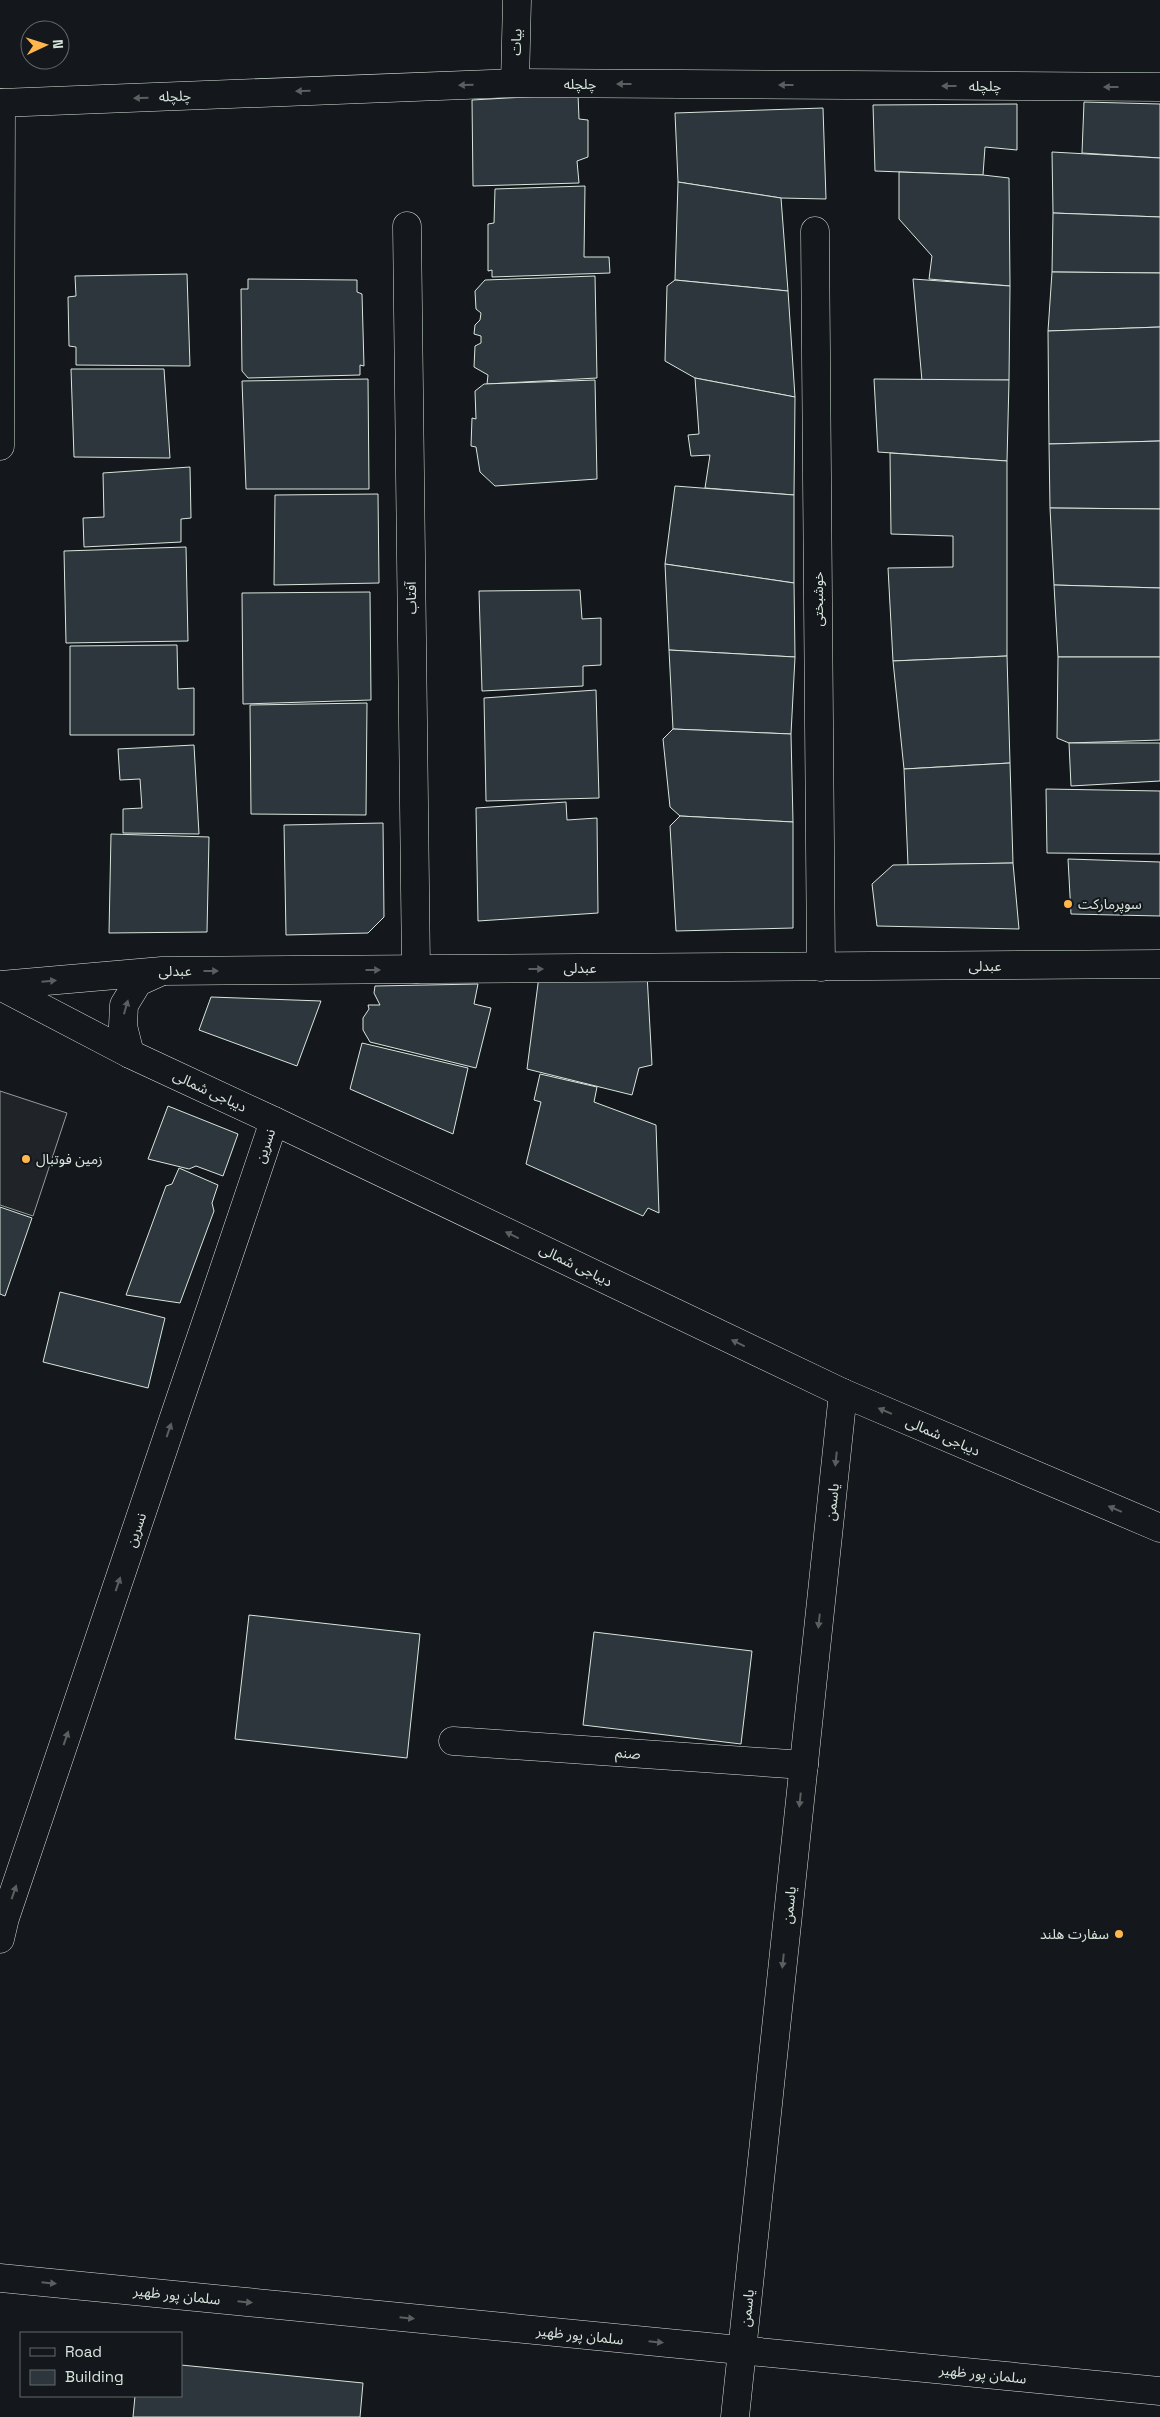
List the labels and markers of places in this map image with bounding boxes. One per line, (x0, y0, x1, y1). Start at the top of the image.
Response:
place label: سوپرمارکت (1078, 895, 1142, 914)
marker: سوپرمارکت (1062, 898, 1074, 910)
place label: زمین فوتبال (36, 1150, 103, 1168)
marker: زمین فوتبال (20, 1153, 32, 1165)
place label: سفارت هلند (1040, 1925, 1109, 1943)
marker: سفارت هلند (1113, 1928, 1125, 1940)

